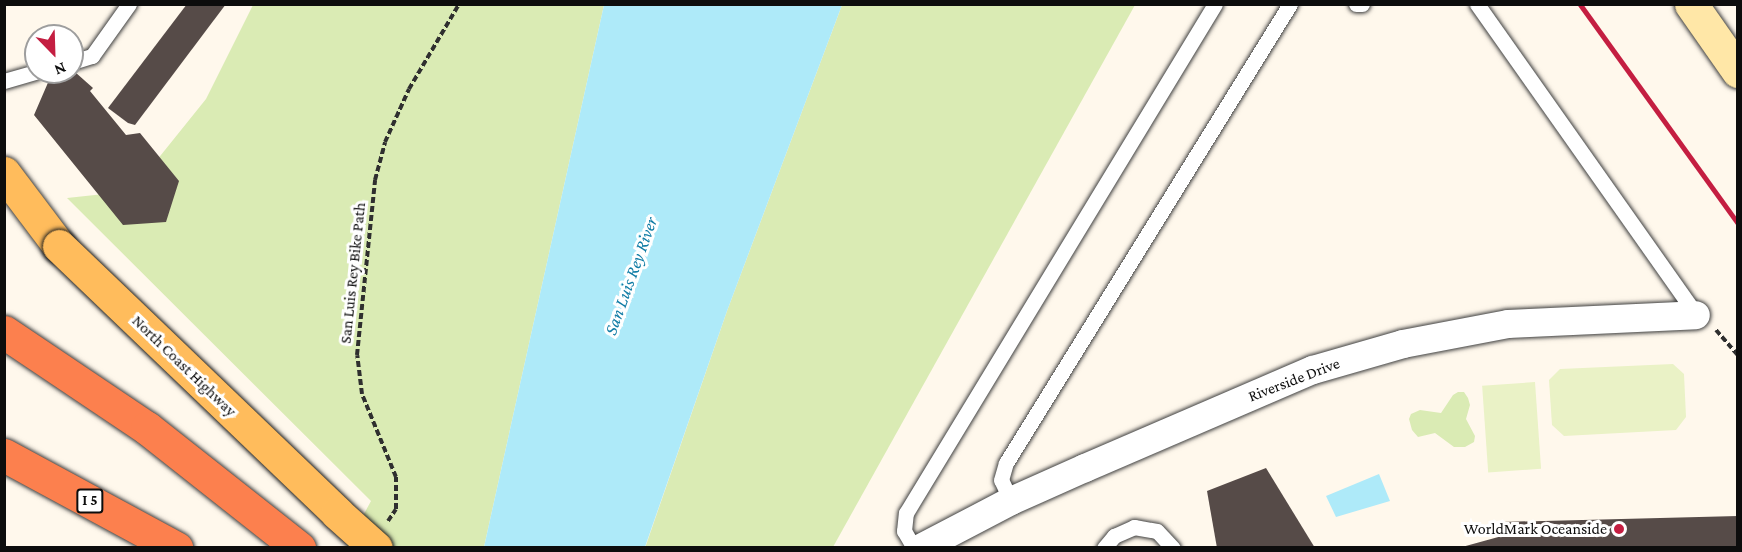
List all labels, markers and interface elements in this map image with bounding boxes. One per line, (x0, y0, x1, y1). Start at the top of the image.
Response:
north arrow (24, 24, 84, 84)
text: N (52, 59, 69, 79)
street label: San Luis Rey Bike Path (336, 201, 370, 345)
water label: San Luis Rey River (600, 214, 662, 338)
street label: North Coast Highway (128, 311, 240, 421)
street label: Riverside Drive (1245, 354, 1343, 406)
road number: I 5 (75, 489, 105, 513)
place label: WorldMark Oceanside (1464, 519, 1607, 539)
marker: WorldMark Oceanside (1612, 522, 1626, 536)

